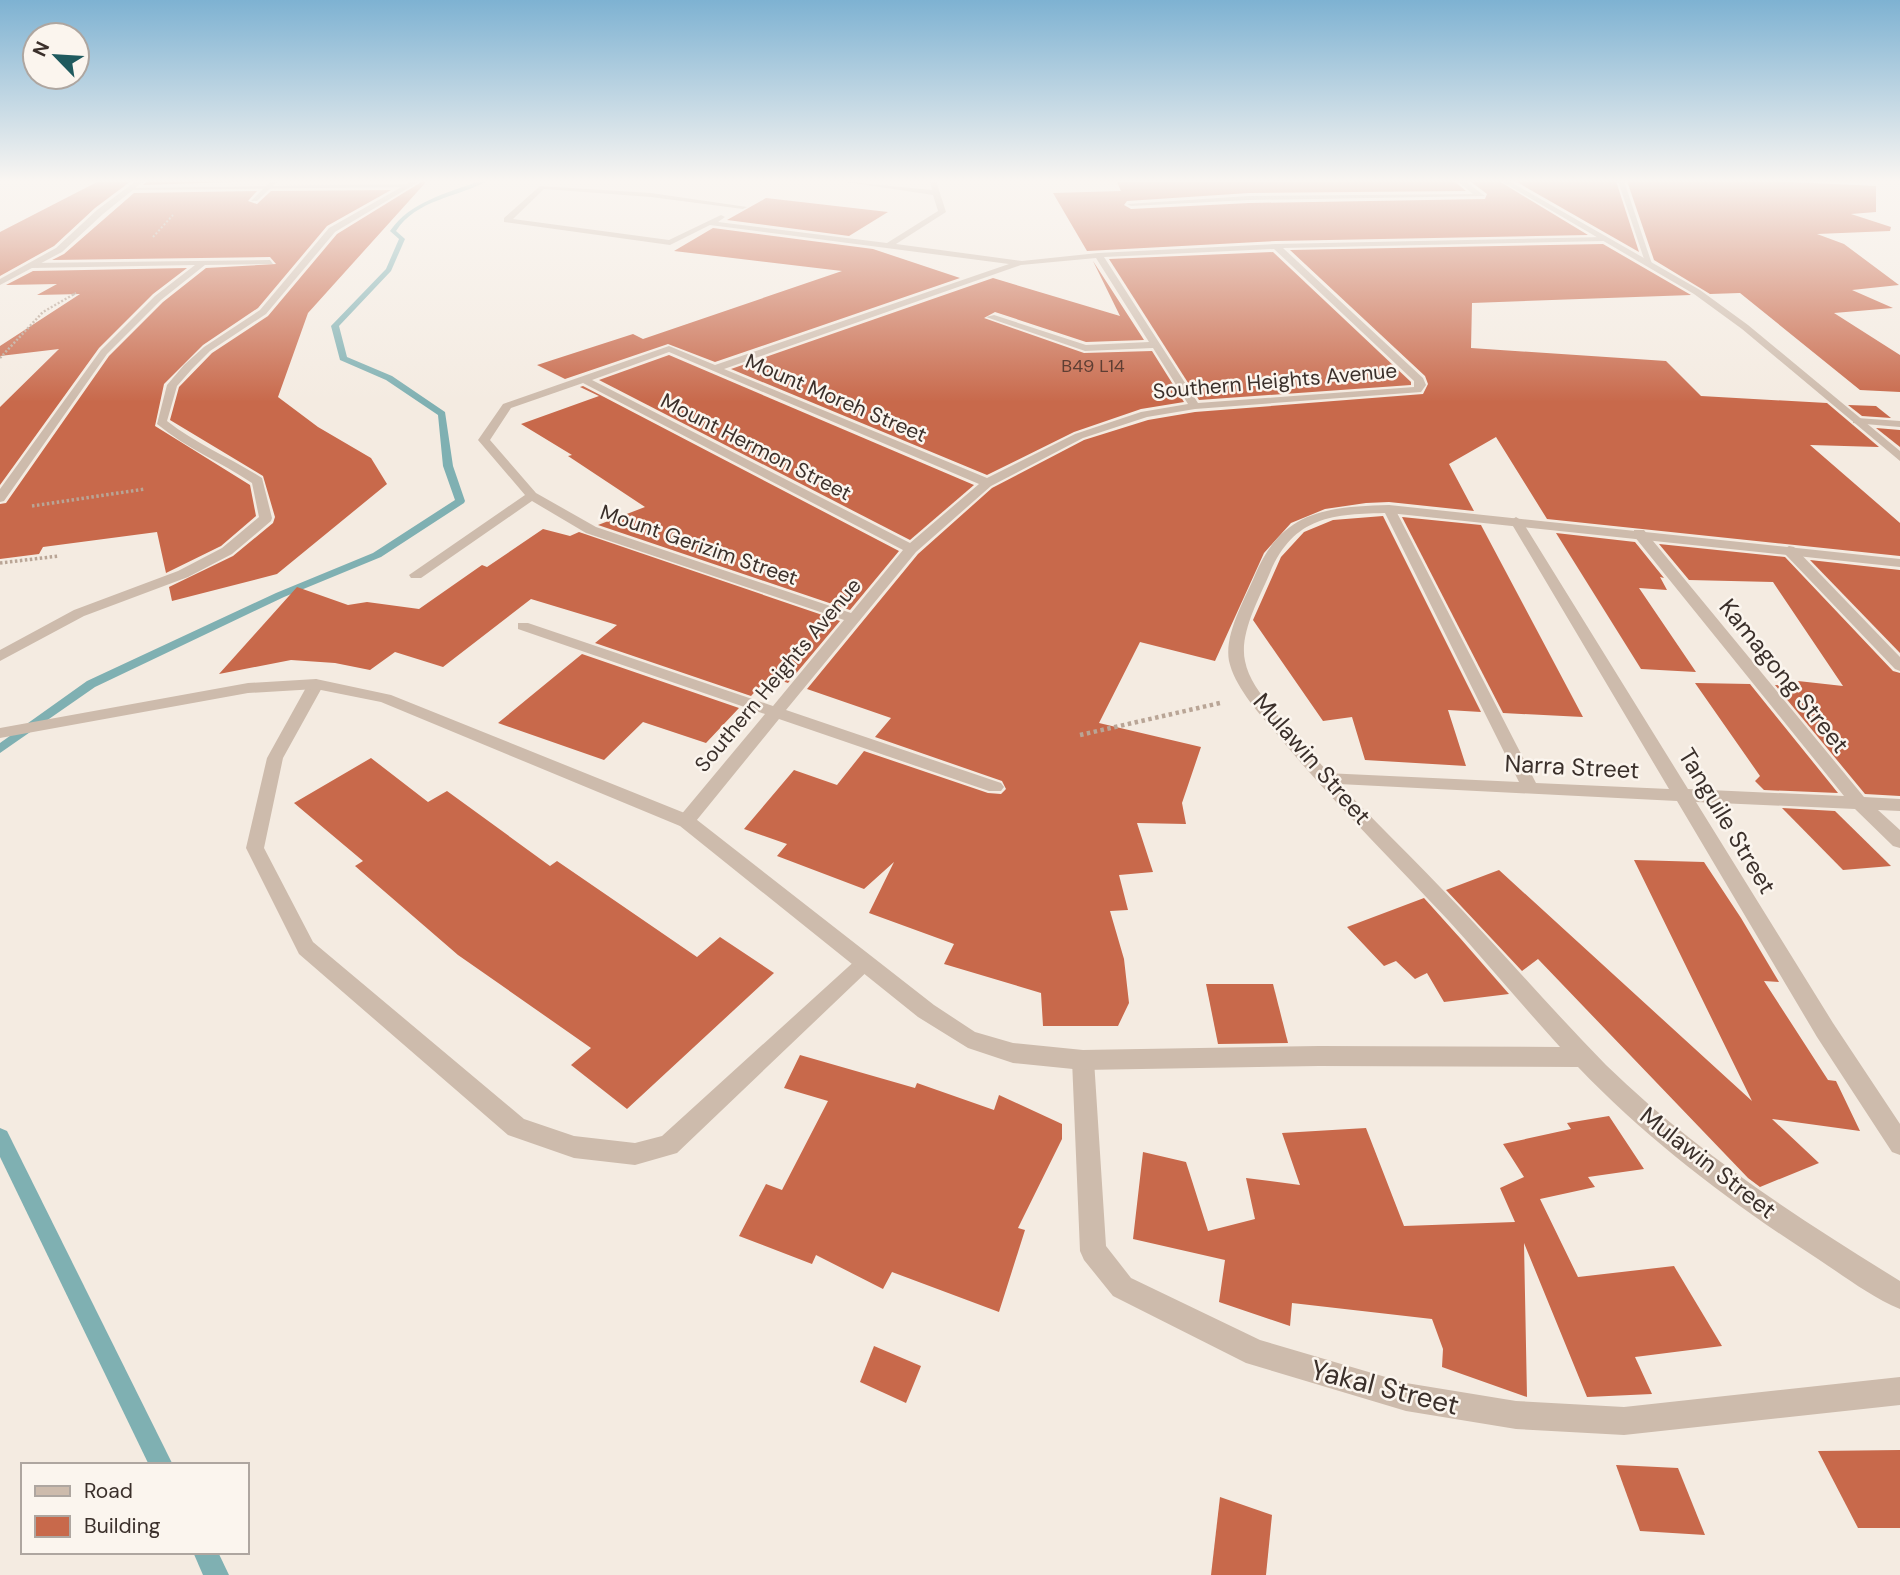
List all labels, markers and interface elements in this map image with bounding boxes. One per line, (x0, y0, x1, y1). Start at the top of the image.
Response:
north arrow (21, 21, 91, 91)
text: N (27, 37, 55, 61)
street label: Mount Moreh Street (741, 347, 931, 449)
house number: B49 L14 (1061, 354, 1125, 378)
street label: Southern Heights Avenue (1152, 356, 1398, 406)
street label: Mount Hermon Street (656, 387, 856, 507)
street label: Mount Gerizim Street (597, 498, 801, 592)
street label: Southern Heights Avenue (689, 572, 868, 778)
street label: Kamagong Street (1713, 592, 1856, 759)
street label: Mulawin Street (1247, 686, 1378, 831)
street label: Tanguile Street (1672, 742, 1783, 899)
street label: Narra Street (1504, 747, 1640, 786)
street label: Mulawin Street (1634, 1100, 1783, 1225)
street label: Yakal Street (1307, 1351, 1463, 1424)
legend (21, 1463, 248, 1554)
text: Road (84, 1477, 133, 1505)
text: Building (84, 1512, 161, 1540)

